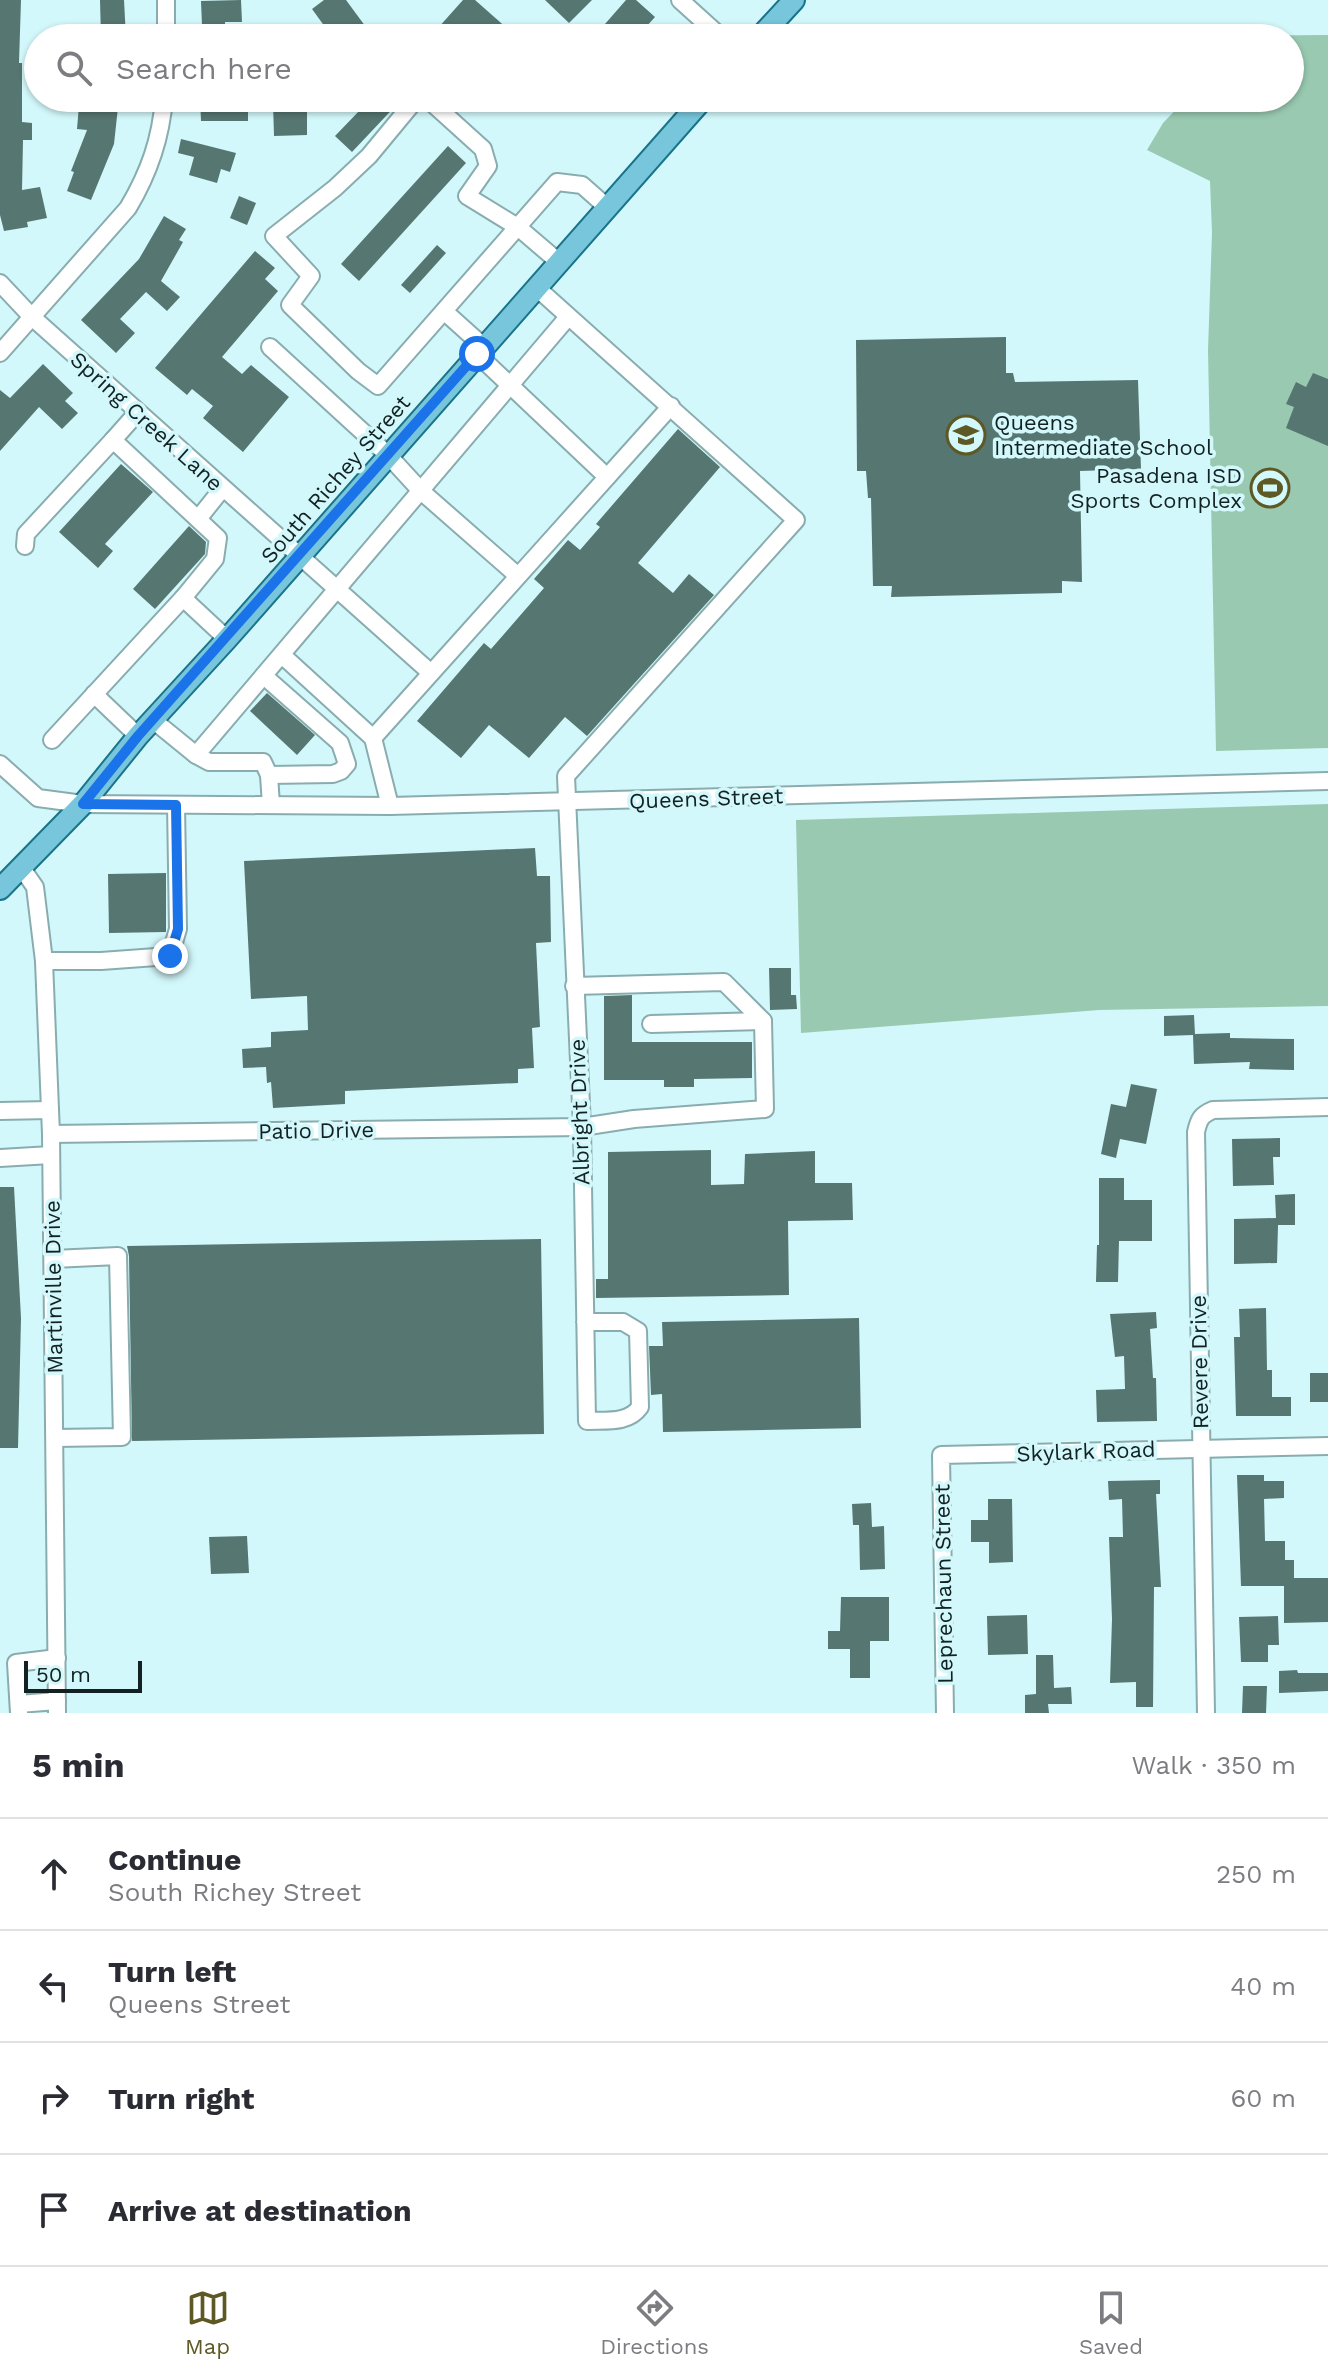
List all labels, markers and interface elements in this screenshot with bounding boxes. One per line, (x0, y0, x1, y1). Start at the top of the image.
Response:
search box (24, 24, 1304, 112)
icon: search (52, 46, 96, 90)
text: Search here (116, 51, 292, 86)
route start (459, 336, 495, 372)
street label: Spring Creek Lane (65, 347, 228, 496)
street label: South Richey Street (256, 390, 415, 568)
place label: Queens Intermediate School (994, 410, 1213, 460)
school or university icon: Queens Intermediate School (945, 414, 987, 456)
place label: Pasadena ISD Sports Complex (1071, 463, 1242, 513)
sports icon: Pasadena ISD Sports Complex (1249, 467, 1291, 509)
street label: Queens Street (628, 783, 784, 814)
route end (152, 938, 188, 974)
street label: Albright Drive (564, 1038, 595, 1186)
street label: Patio Drive (258, 1117, 374, 1144)
street label: Martinville Drive (39, 1200, 68, 1374)
street label: Revere Drive (1186, 1295, 1213, 1429)
street label: Skylark Road (1016, 1437, 1156, 1466)
street label: Leprechaun Street (929, 1484, 958, 1684)
scale bar (24, 1657, 142, 1693)
text: 50 m (36, 1662, 91, 1687)
text: 5 min (32, 1745, 125, 1785)
text: Walk · 350 m (1131, 1750, 1296, 1780)
text: Continue (108, 1842, 241, 1877)
icon: ahead (32, 1852, 76, 1896)
text: 250 m (1216, 1859, 1296, 1889)
text: South Richey Street (108, 1877, 361, 1907)
text: Turn left (108, 1954, 236, 1989)
icon: left (32, 1964, 76, 2008)
text: 40 m (1230, 1971, 1296, 2001)
text: Queens Street (108, 1989, 290, 2019)
icon: right (32, 2076, 76, 2120)
text: Turn right (108, 2081, 254, 2116)
text: 60 m (1230, 2083, 1296, 2113)
icon: arrive (32, 2188, 76, 2232)
text: Arrive at destination (108, 2193, 412, 2228)
tab: Map (185, 2286, 230, 2359)
tab: Directions (600, 2286, 709, 2359)
tab: Saved (1079, 2286, 1143, 2359)

